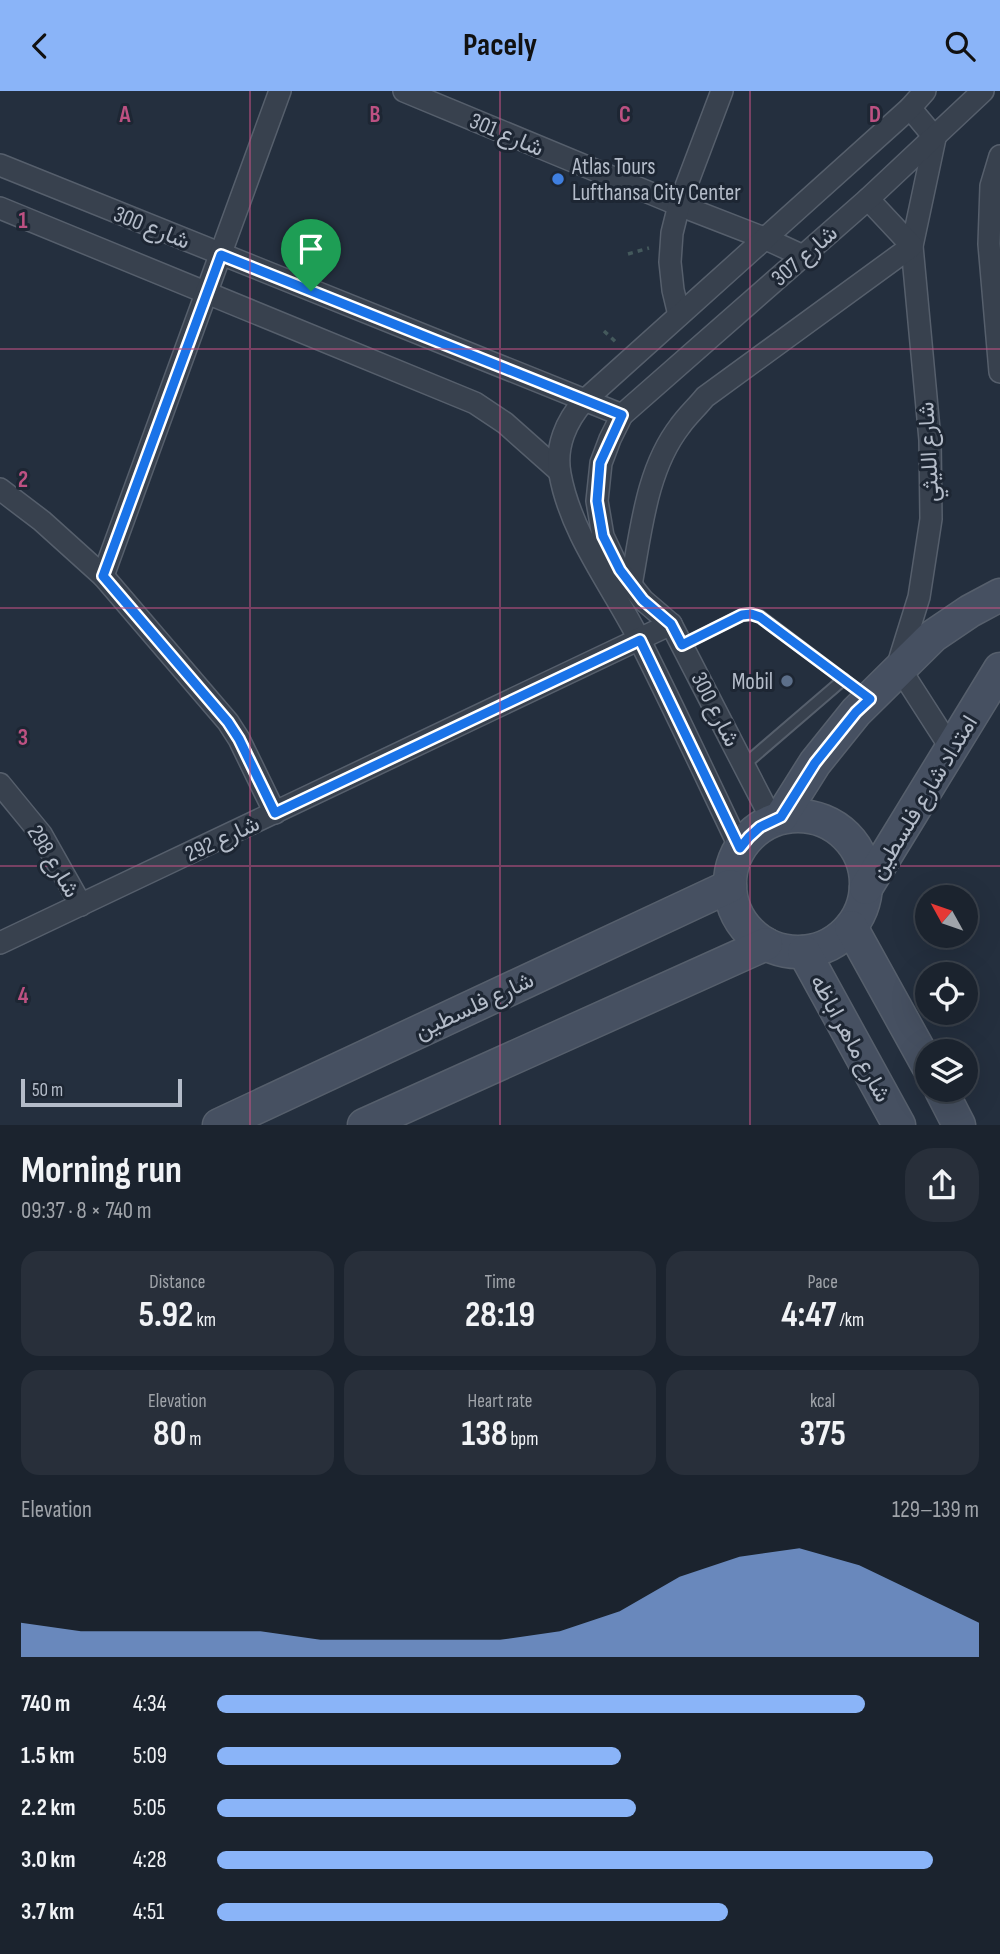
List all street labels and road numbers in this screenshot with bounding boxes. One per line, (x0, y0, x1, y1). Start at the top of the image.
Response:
street label: شارع 301 (465, 107, 548, 164)
street label: شارع 300 (109, 200, 194, 257)
street label: شارع 307 (766, 219, 844, 293)
street label: شارع الليثي (912, 401, 950, 503)
street label: شارع 300 (684, 667, 746, 752)
street label: امتداد شارع فلسطين (864, 710, 985, 885)
street label: شارع 292 (181, 810, 265, 869)
street label: شارع 298 (20, 820, 86, 903)
street label: شارع فلسطين (410, 966, 539, 1047)
street label: شارع ماهر اباظه (803, 970, 897, 1108)

